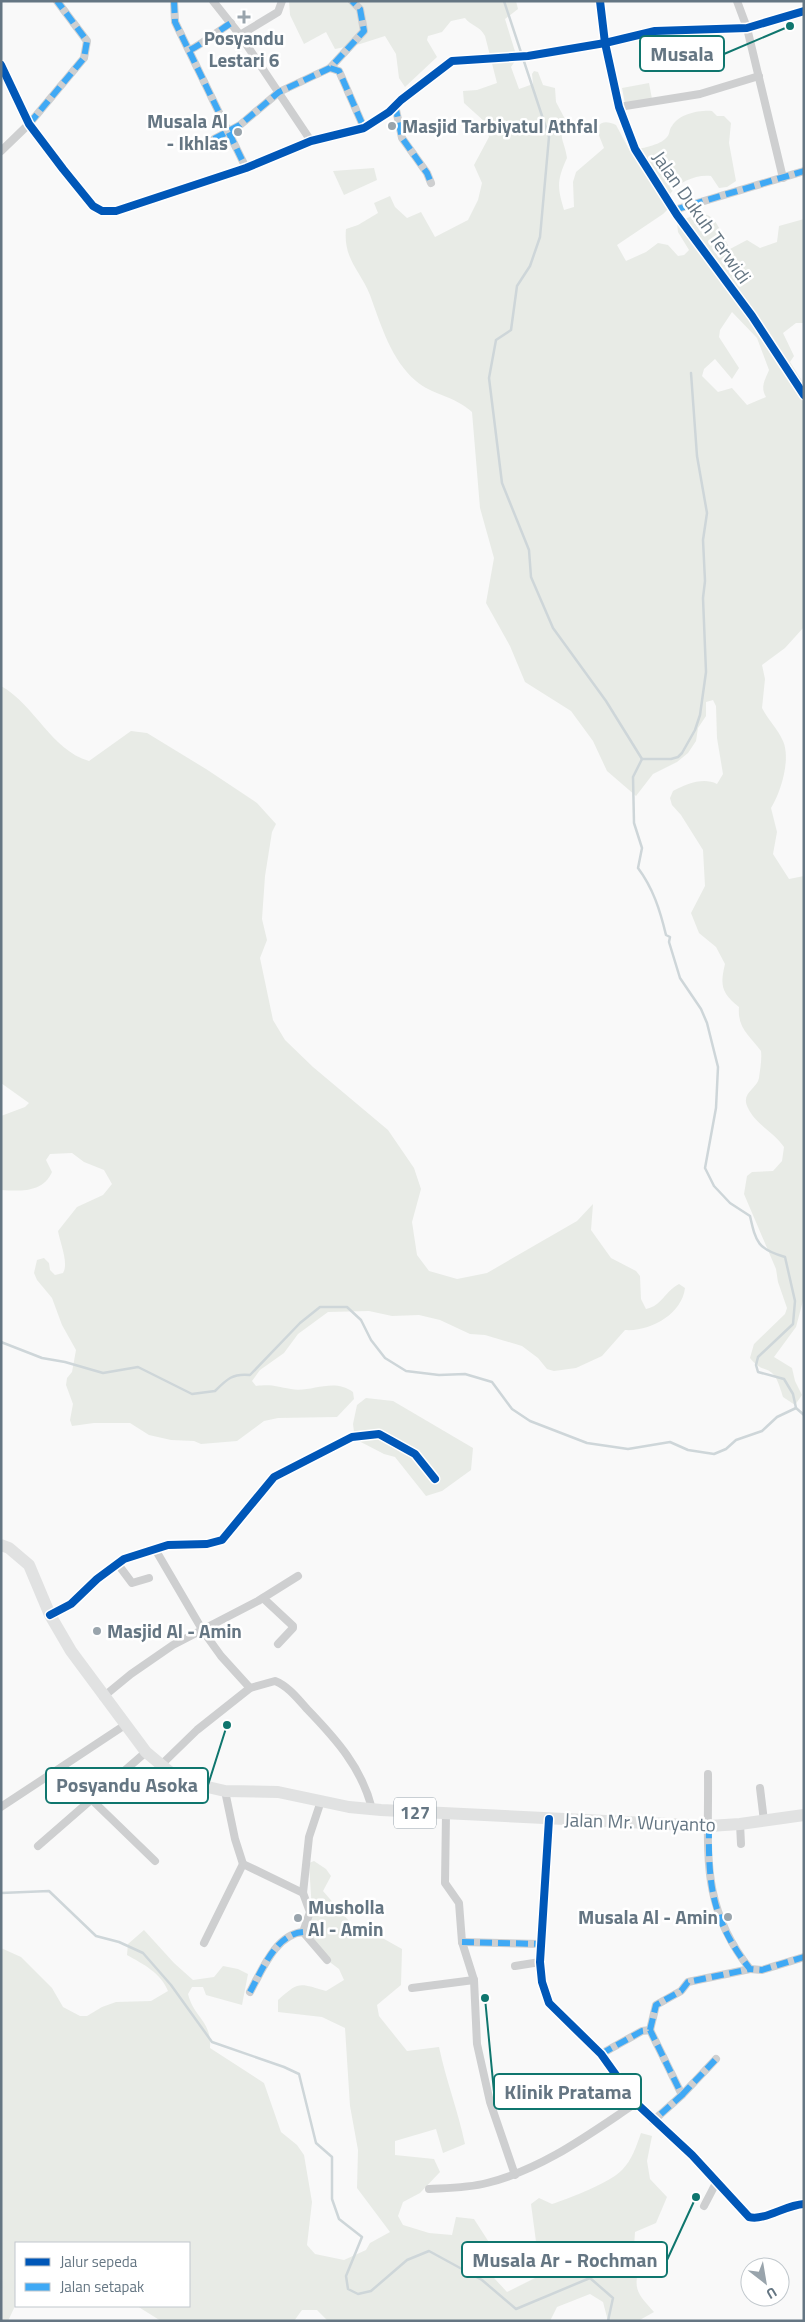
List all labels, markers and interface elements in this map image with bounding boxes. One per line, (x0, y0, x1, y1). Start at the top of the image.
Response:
marker: Posyandu Lestari 6 (237, 10, 251, 24)
place label: Posyandu Lestari 6 (204, 23, 284, 74)
callout: Musala (640, 36, 724, 71)
text: Musala (650, 38, 714, 69)
place label: Musala Al - Ikhlas (147, 106, 228, 157)
place label: Masjid Tarbiyatul Athfal (402, 111, 598, 140)
marker: Masjid Tarbiyatul Athfal (386, 120, 398, 132)
marker: Musala Al - Ikhlas (232, 126, 244, 138)
street label: Jalan Dukuh Terwidi (646, 144, 759, 289)
place label: Masjid Al - Amin (107, 1616, 242, 1645)
marker: Masjid Al - Amin (91, 1625, 103, 1637)
callout: Posyandu Asoka (46, 1768, 208, 1803)
text: Posyandu Asoka (56, 1769, 198, 1800)
road number: 127 (394, 1798, 436, 1829)
street label: Jalan Mr. Wuryanto (564, 1804, 716, 1839)
place label: Musholla Al - Amin (308, 1892, 385, 1943)
place label: Musala Al - Amin (578, 1902, 718, 1931)
marker: Musala Al - Amin (722, 1911, 734, 1923)
marker: Musholla Al - Amin (292, 1912, 304, 1924)
callout: Klinik Pratama (494, 2074, 641, 2109)
text: Klinik Pratama (504, 2076, 632, 2107)
legend (15, 2242, 190, 2307)
callout: Musala Ar - Rochman (462, 2242, 667, 2277)
text: Musala Ar - Rochman (472, 2244, 658, 2275)
text: Jalur sepeda (60, 2250, 138, 2273)
north arrow (740, 2257, 790, 2307)
text: Jalan setapak (60, 2275, 144, 2298)
text: U (763, 2282, 781, 2305)

